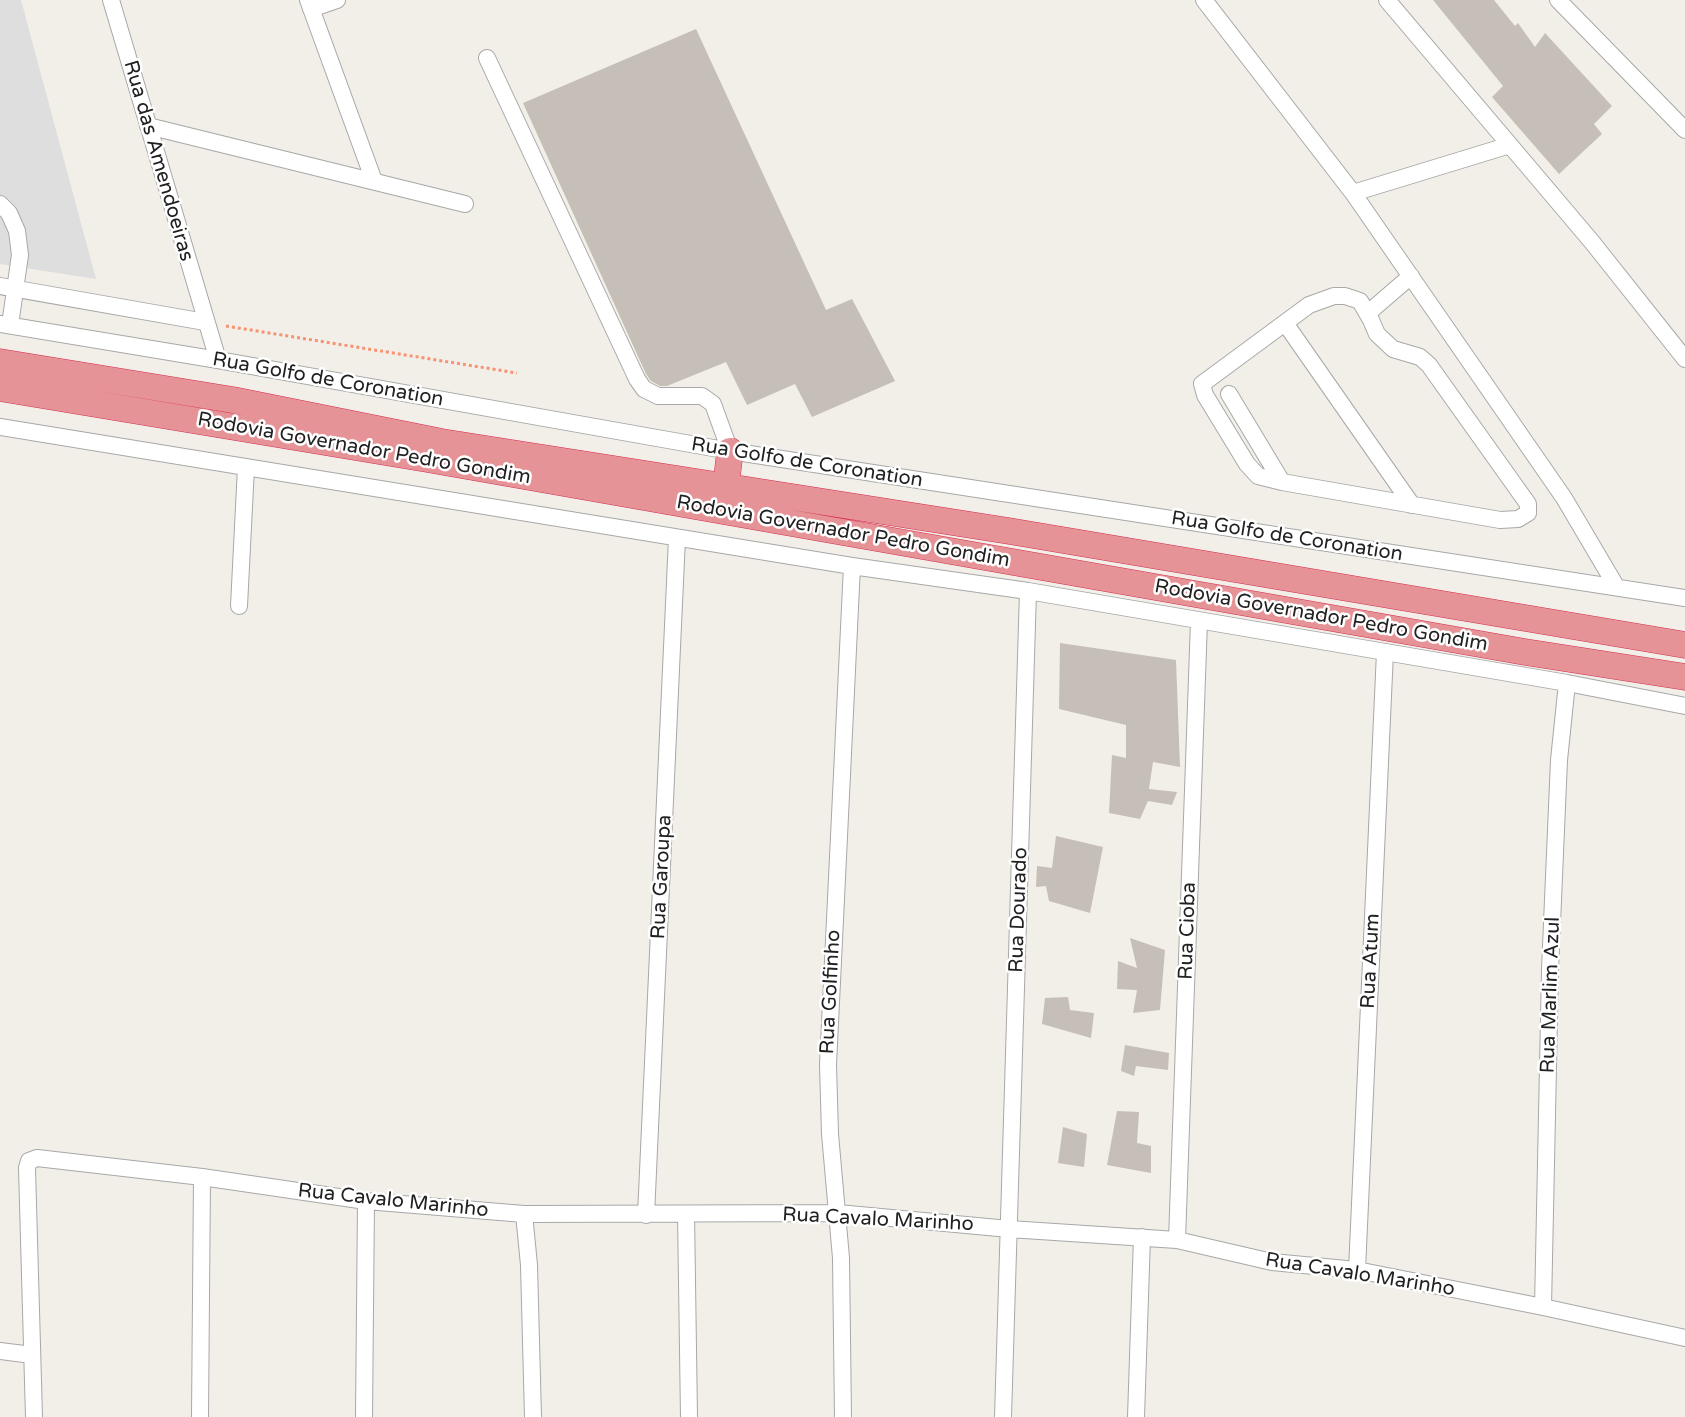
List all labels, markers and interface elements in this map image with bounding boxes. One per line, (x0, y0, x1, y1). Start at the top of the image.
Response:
street label: Rua das Amendoeiras (118, 58, 198, 264)
street label: Rua Golfo de Coronation (211, 348, 445, 412)
street label: Rodovia Governador Pedro Gondim (195, 408, 533, 490)
street label: Rua Golfo de Coronation (690, 433, 924, 493)
street label: Rodovia Governador Pedro Gondim (674, 491, 1012, 573)
street label: Rua Golfo de Coronation (1170, 507, 1404, 567)
street label: Rodovia Governador Pedro Gondim (1152, 575, 1490, 657)
street label: Rua Garoupa (647, 814, 677, 940)
street label: Rua Dourado (1005, 847, 1033, 973)
street label: Rua Cioba (1174, 882, 1202, 980)
street label: Rua Atum (1357, 913, 1385, 1009)
street label: Rua Marlim Azul (1536, 916, 1566, 1074)
street label: Rua Golfinho (816, 929, 846, 1055)
street label: Rua Cavalo Marinho (296, 1179, 490, 1223)
street label: Rua Cavalo Marinho (782, 1203, 974, 1237)
street label: Rua Cavalo Marinho (1264, 1248, 1456, 1302)

